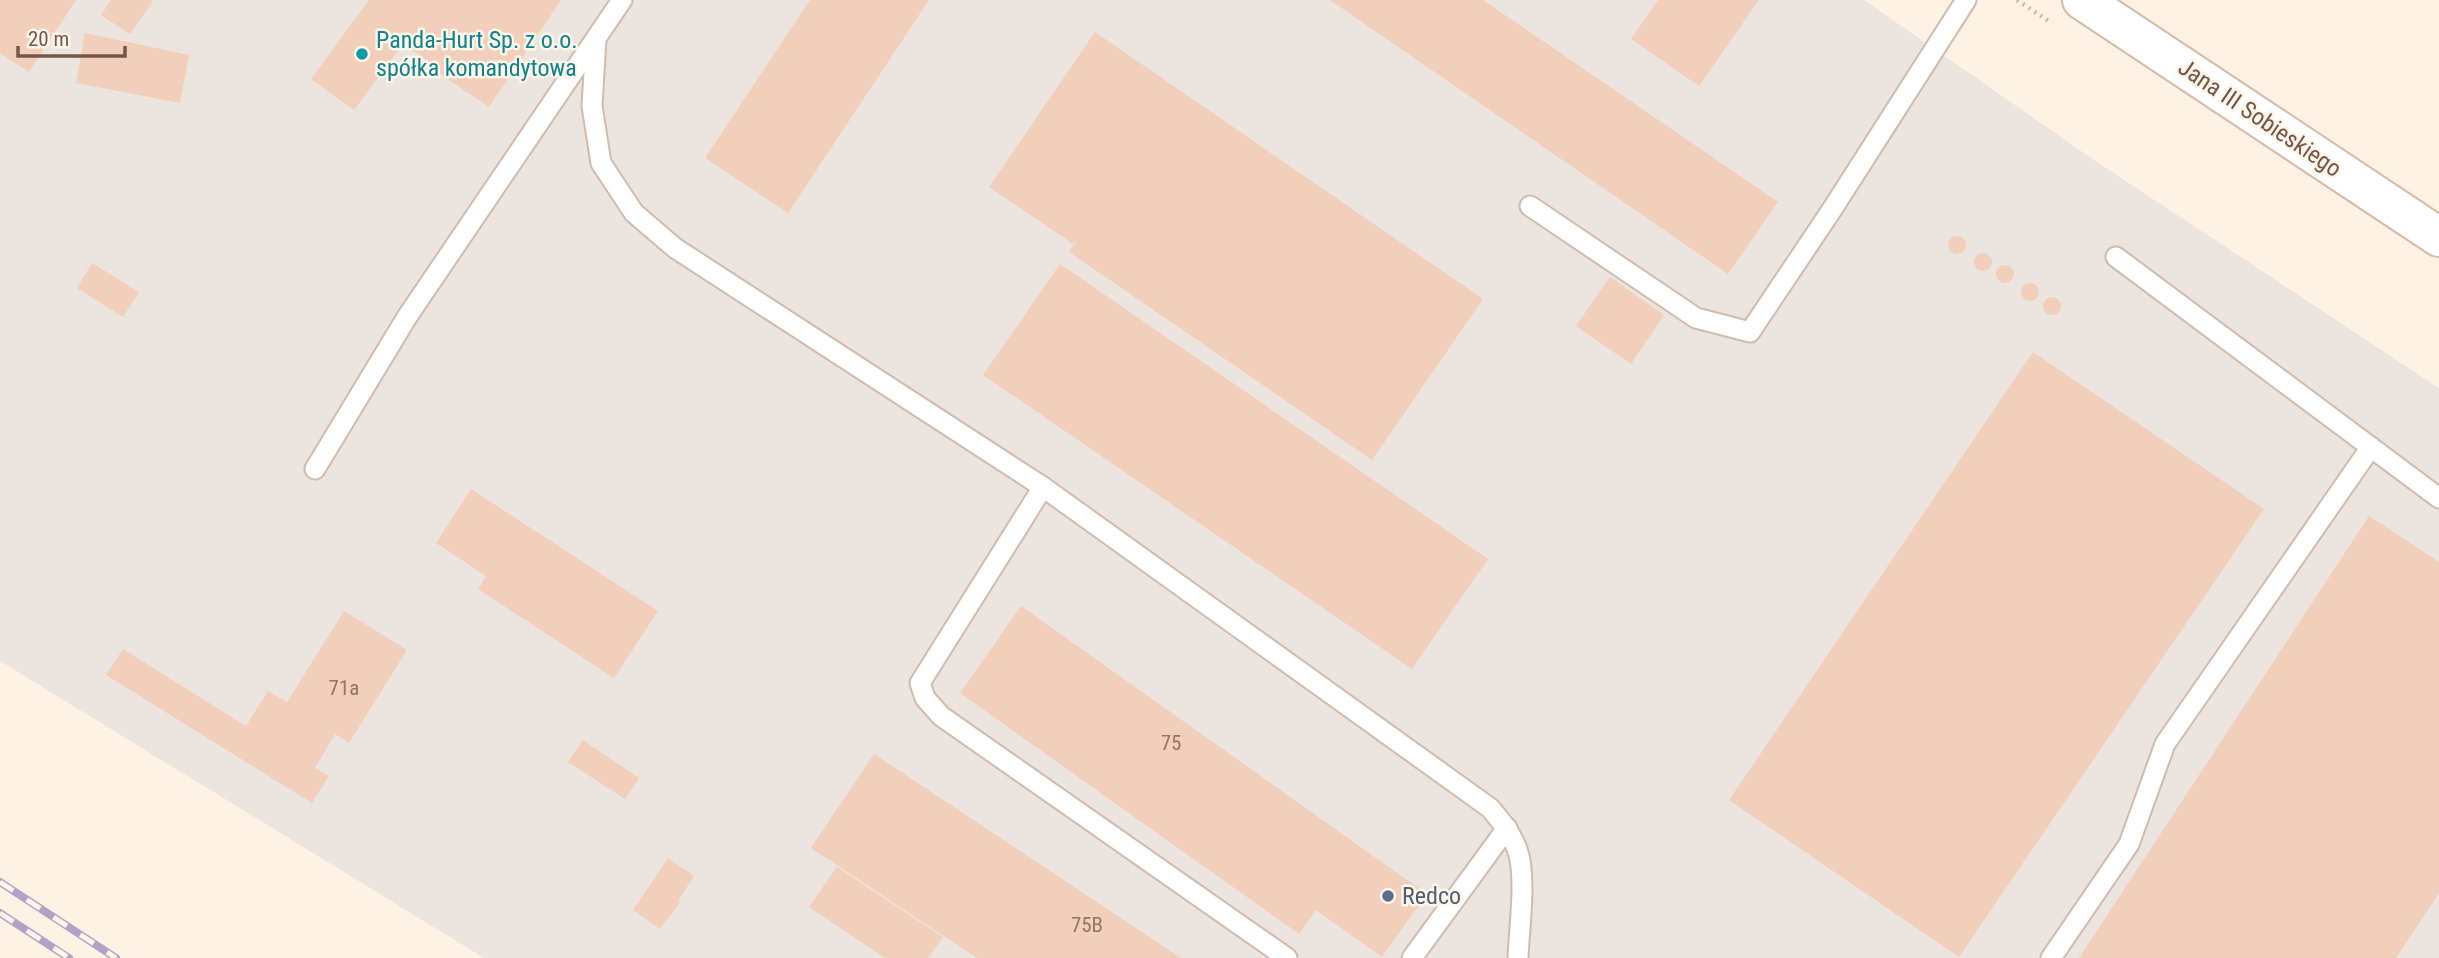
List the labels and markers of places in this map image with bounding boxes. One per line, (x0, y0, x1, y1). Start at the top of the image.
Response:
place label: Panda-Hurt Sp. z o.o. spółka komandytowa (376, 26, 578, 82)
marker: Panda-Hurt Sp. z o.o. spółka komandytowa (354, 46, 370, 62)
place label: Redco (1402, 882, 1461, 910)
marker: Redco (1380, 888, 1396, 904)

